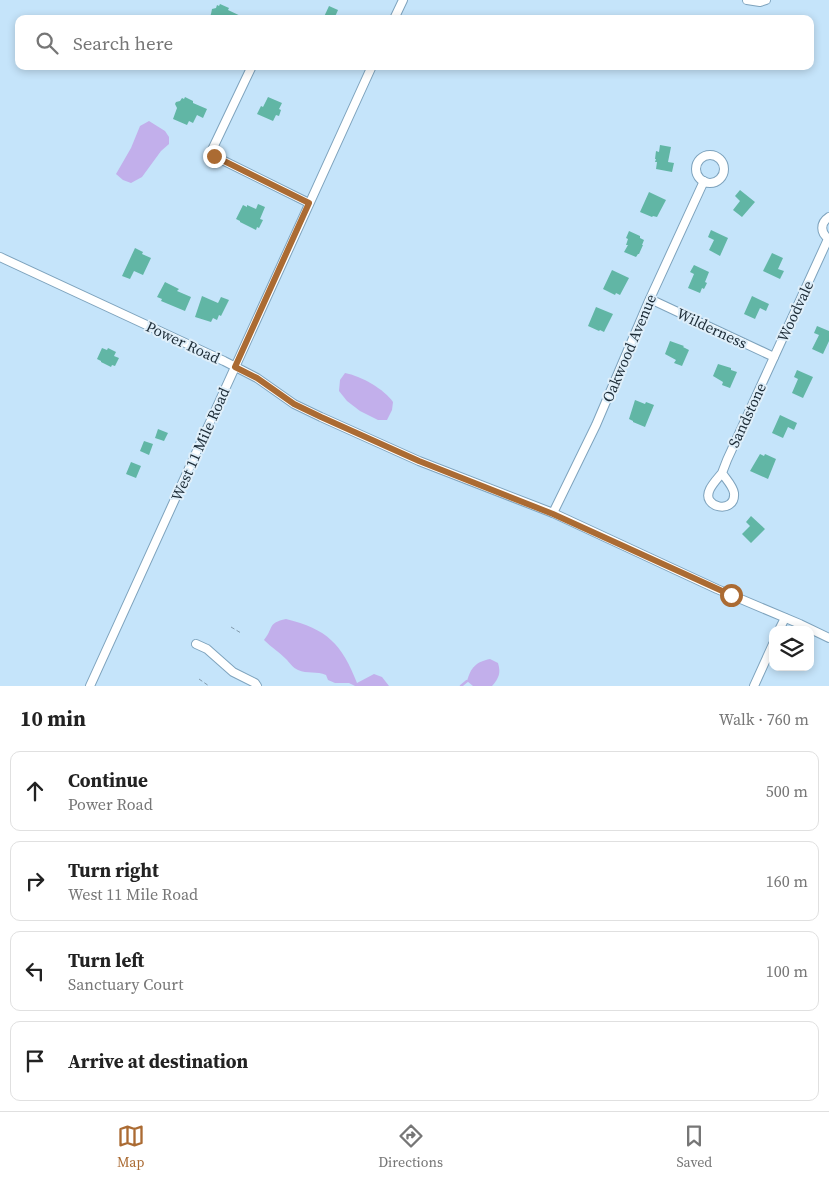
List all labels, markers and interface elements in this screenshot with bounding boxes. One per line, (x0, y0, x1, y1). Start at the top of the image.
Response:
search box (15, 15, 814, 70)
icon: search (33, 29, 61, 57)
text: Search here (73, 30, 173, 56)
route end (203, 145, 226, 168)
street label: Woodvale (772, 277, 818, 345)
street label: Oakwood Avenue (597, 291, 661, 405)
street label: Wilderness (673, 303, 751, 353)
street label: Power Road (143, 316, 224, 369)
street label: Sandstone (723, 379, 771, 451)
street label: West 11 Mile Road (166, 384, 235, 504)
route start (720, 584, 743, 607)
map controls (769, 626, 814, 671)
button: layers (769, 626, 814, 671)
text: 10 min (20, 704, 86, 733)
text: Walk · 760 m (719, 708, 809, 730)
text: Continue (68, 767, 148, 793)
icon: ahead (21, 777, 49, 805)
text: 500 m (766, 780, 808, 802)
text: Power Road (68, 793, 153, 815)
text: Turn right (68, 857, 159, 883)
icon: right (21, 867, 49, 895)
text: 160 m (766, 870, 808, 892)
text: West 11 Mile Road (68, 883, 198, 905)
text: Turn left (68, 947, 144, 973)
icon: left (21, 957, 49, 985)
text: 100 m (766, 960, 808, 982)
text: Sanctuary Court (68, 973, 184, 995)
icon: arrive (21, 1047, 49, 1075)
text: Arrive at destination (68, 1048, 248, 1074)
tab: Map (117, 1122, 145, 1172)
tab: Directions (378, 1122, 443, 1172)
tab: Saved (676, 1122, 712, 1172)

